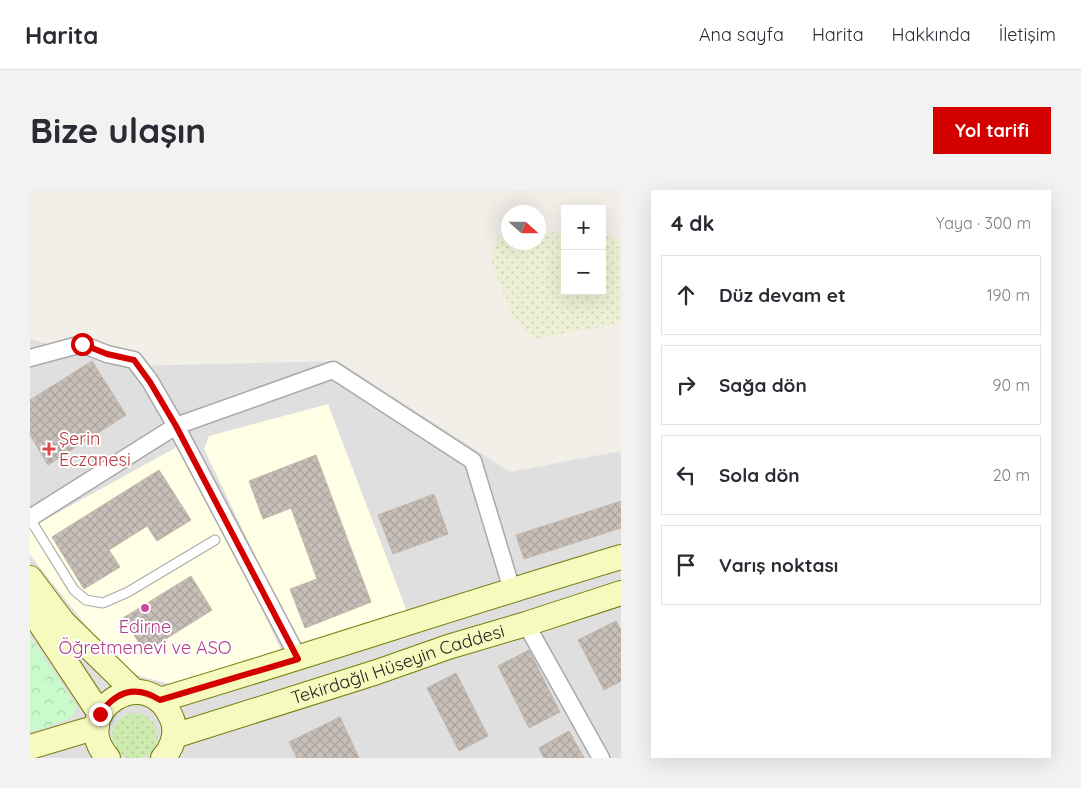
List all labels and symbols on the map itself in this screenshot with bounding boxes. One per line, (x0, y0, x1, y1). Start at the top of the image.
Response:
north arrow (501, 205, 546, 250)
route start (71, 333, 94, 356)
place label: Şerin Eczanesi (59, 427, 131, 471)
marker: Şerin Eczanesi (43, 443, 55, 455)
marker: Edirne Öğretmenevi ve ASO (139, 602, 151, 614)
place label: Edirne Öğretmenevi ve ASO (58, 615, 232, 659)
street label: Tekirdağlı Hüseyin Caddesi (288, 619, 507, 709)
route end (89, 703, 112, 726)

